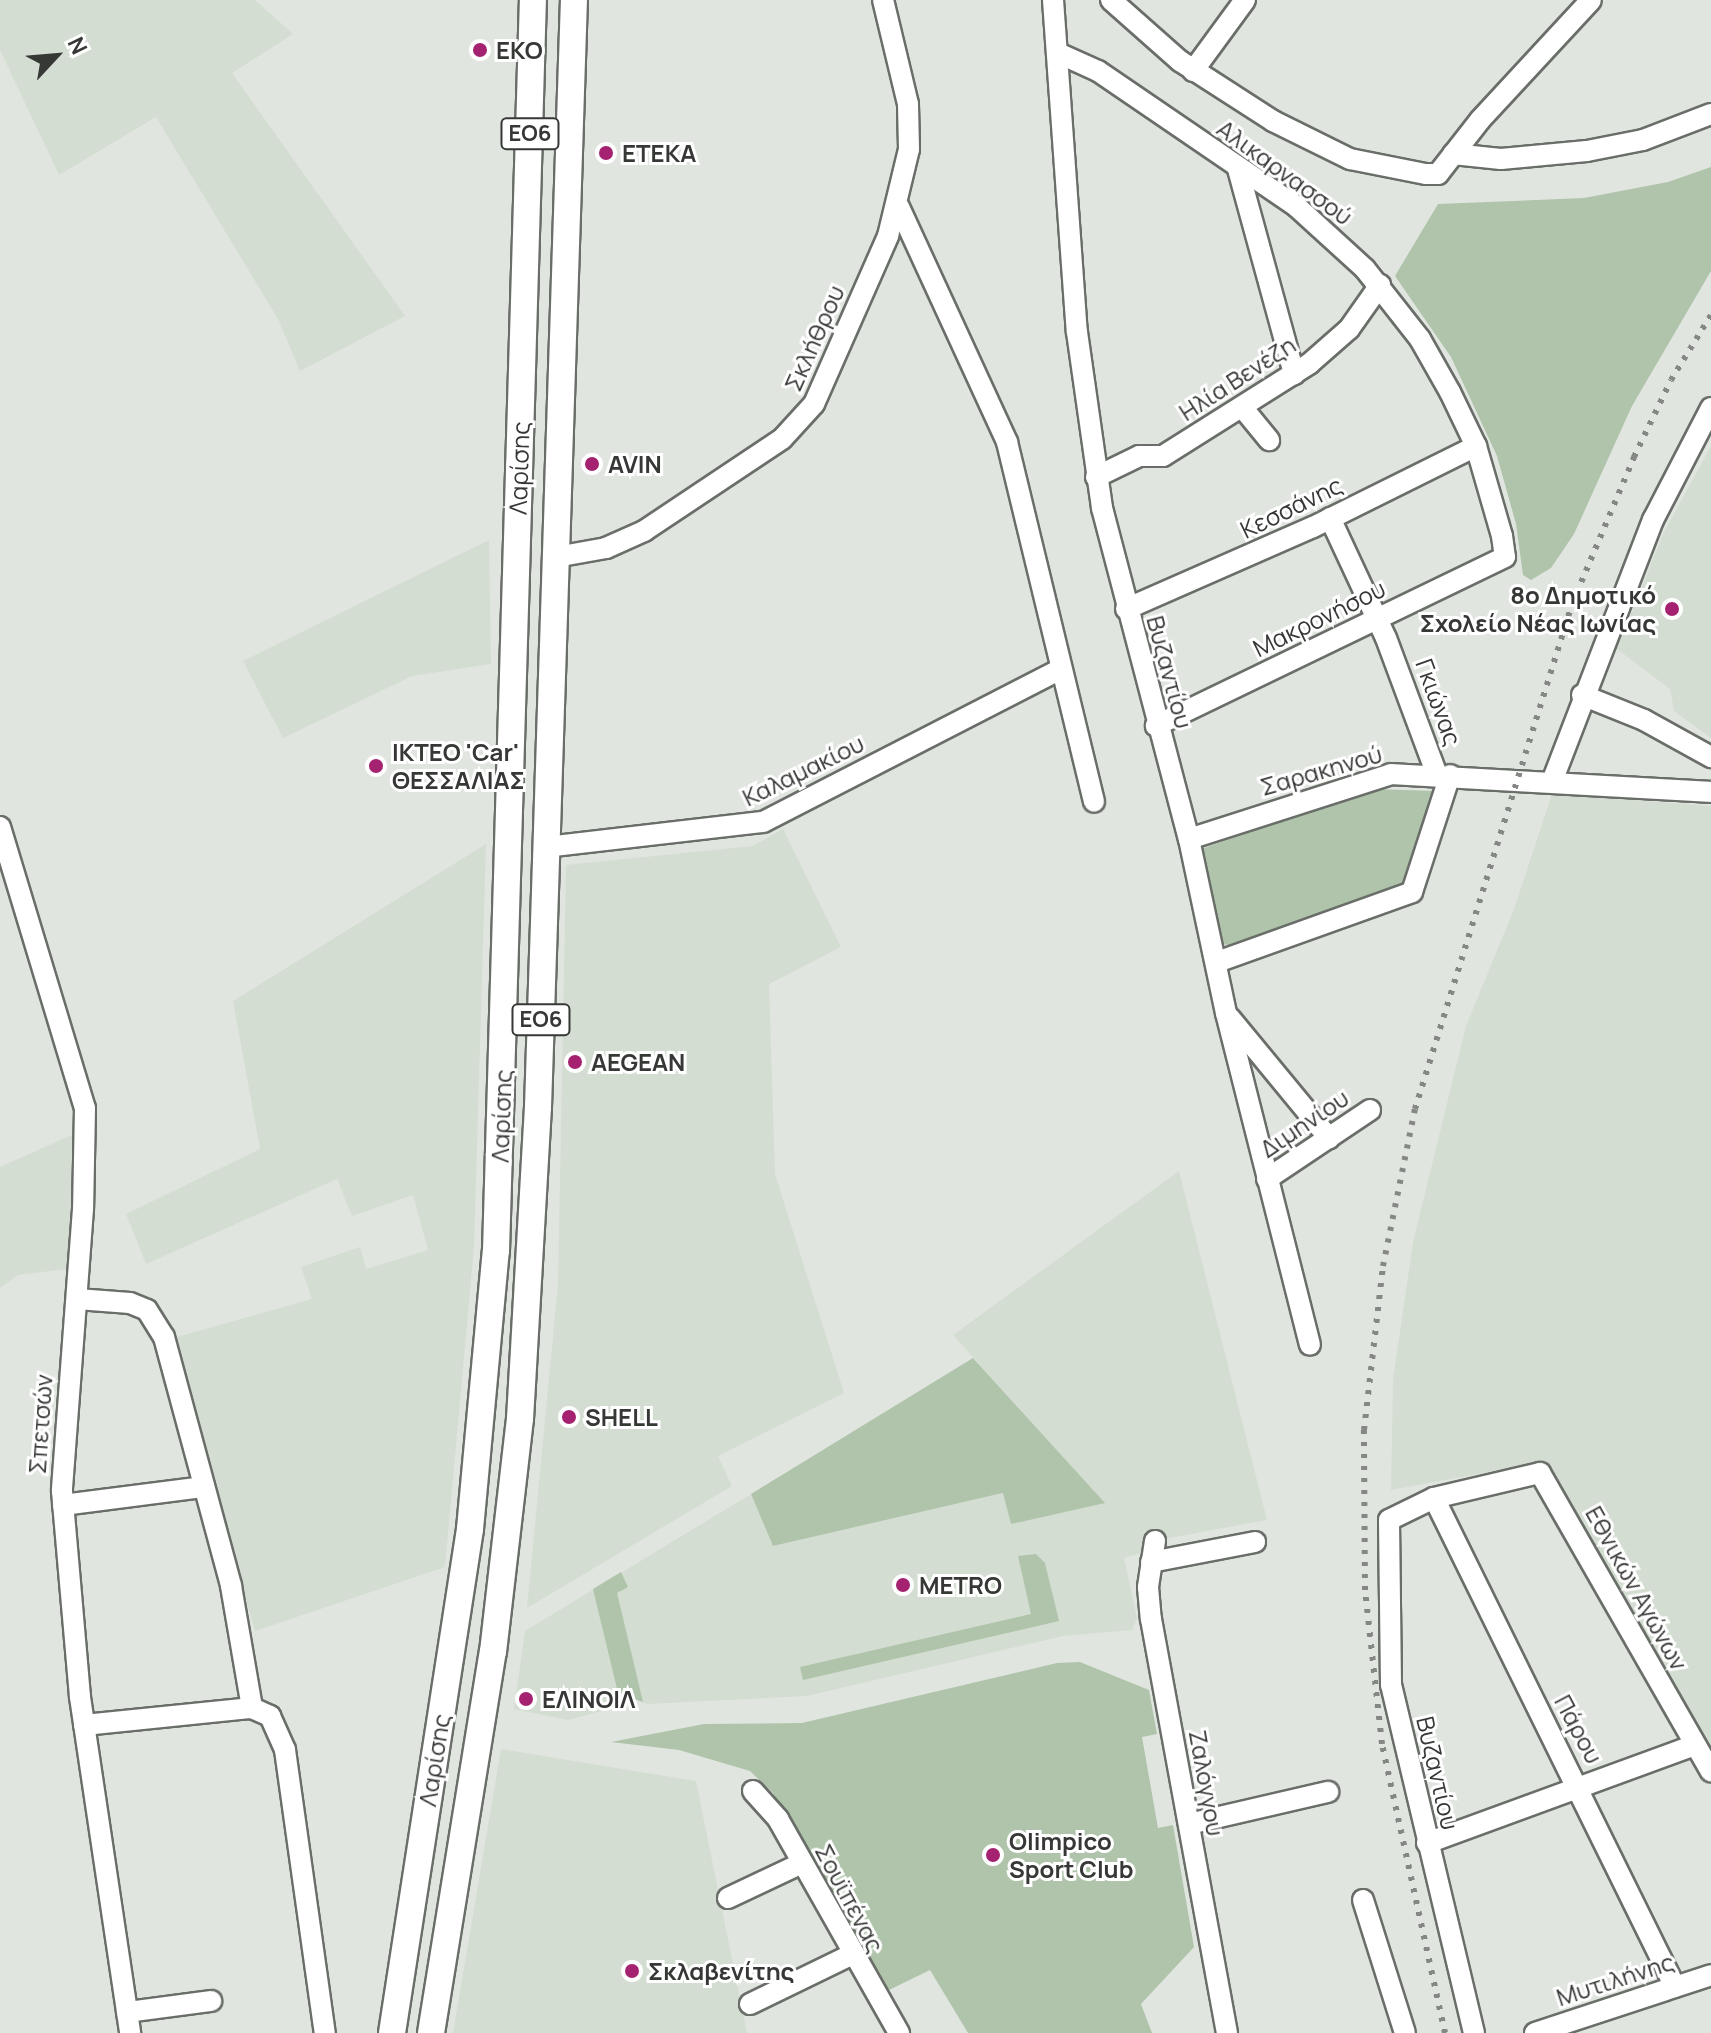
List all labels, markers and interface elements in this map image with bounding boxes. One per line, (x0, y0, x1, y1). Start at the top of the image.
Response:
north arrow (16, 16, 96, 96)
text: N (61, 32, 95, 59)
place label: EKO (496, 36, 543, 64)
marker: EKO (471, 41, 489, 59)
street label: Αλικαρνασσού (1212, 113, 1358, 231)
road number: ΕΟ6 (500, 116, 560, 152)
place label: ΕΤΕΚΑ (622, 139, 696, 167)
marker: ΕΤΕΚΑ (597, 144, 615, 162)
street label: Σκλήθρου (778, 281, 850, 395)
street label: Ηλία Βενέζη (1173, 330, 1301, 426)
street label: Λαρίσης (503, 421, 535, 515)
place label: AVIN (608, 450, 662, 478)
marker: AVIN (583, 455, 601, 473)
street label: Κεσσάνης (1235, 470, 1347, 544)
street label: Μακρονήσου (1248, 574, 1390, 662)
place label: 8ο Δημοτικό Σχολείο Νέας Ιωνίας (1420, 581, 1656, 637)
marker: 8ο Δημοτικό Σχολείο Νέας Ιωνίας (1663, 600, 1681, 618)
street label: Βυζαντίου (1141, 613, 1199, 731)
street label: Γκιώνας (1410, 655, 1468, 749)
street label: Καλαμακίου (738, 728, 868, 812)
place label: ΙΚΤΕΟ 'Car' ΘΕΣΣΑΛΙΑΣ (392, 738, 525, 794)
street label: Σαρακηνού (1257, 739, 1385, 801)
marker: ΙΚΤΕΟ 'Car' ΘΕΣΣΑΛΙΑΣ (367, 757, 385, 775)
road number: ΕΟ6 (511, 1002, 571, 1038)
place label: AEGEAN (591, 1048, 685, 1076)
marker: AEGEAN (566, 1053, 584, 1071)
street label: Λαρίσης (485, 1069, 517, 1163)
street label: Διμηνίου (1254, 1083, 1354, 1163)
street label: Σπετσών (22, 1373, 58, 1475)
place label: SHELL (585, 1403, 658, 1431)
marker: SHELL (560, 1408, 578, 1426)
street label: Εθνικών Αγώνων (1580, 1501, 1694, 1675)
place label: METRO (919, 1571, 1002, 1599)
marker: METRO (894, 1576, 912, 1594)
place label: ΕΛΙΝΟΙΛ (542, 1685, 635, 1713)
marker: ΕΛΙΝΟΙΛ (517, 1690, 535, 1708)
street label: Πάρου (1549, 1690, 1609, 1768)
street label: Λαρίσης (412, 1712, 456, 1808)
street label: Βυζαντίου (1411, 1714, 1465, 1832)
street label: Ζαλόγγου (1184, 1728, 1230, 1838)
place label: Olimpico Sport Club (1009, 1827, 1133, 1883)
street label: Σουϊπένας (809, 1839, 891, 1957)
marker: Olimpico Sport Club (984, 1846, 1002, 1864)
street label: Μυτιλήνης (1553, 1947, 1677, 2011)
place label: Σκλαβενίτης (648, 1957, 794, 1985)
marker: Σκλαβενίτης (623, 1962, 641, 1980)

